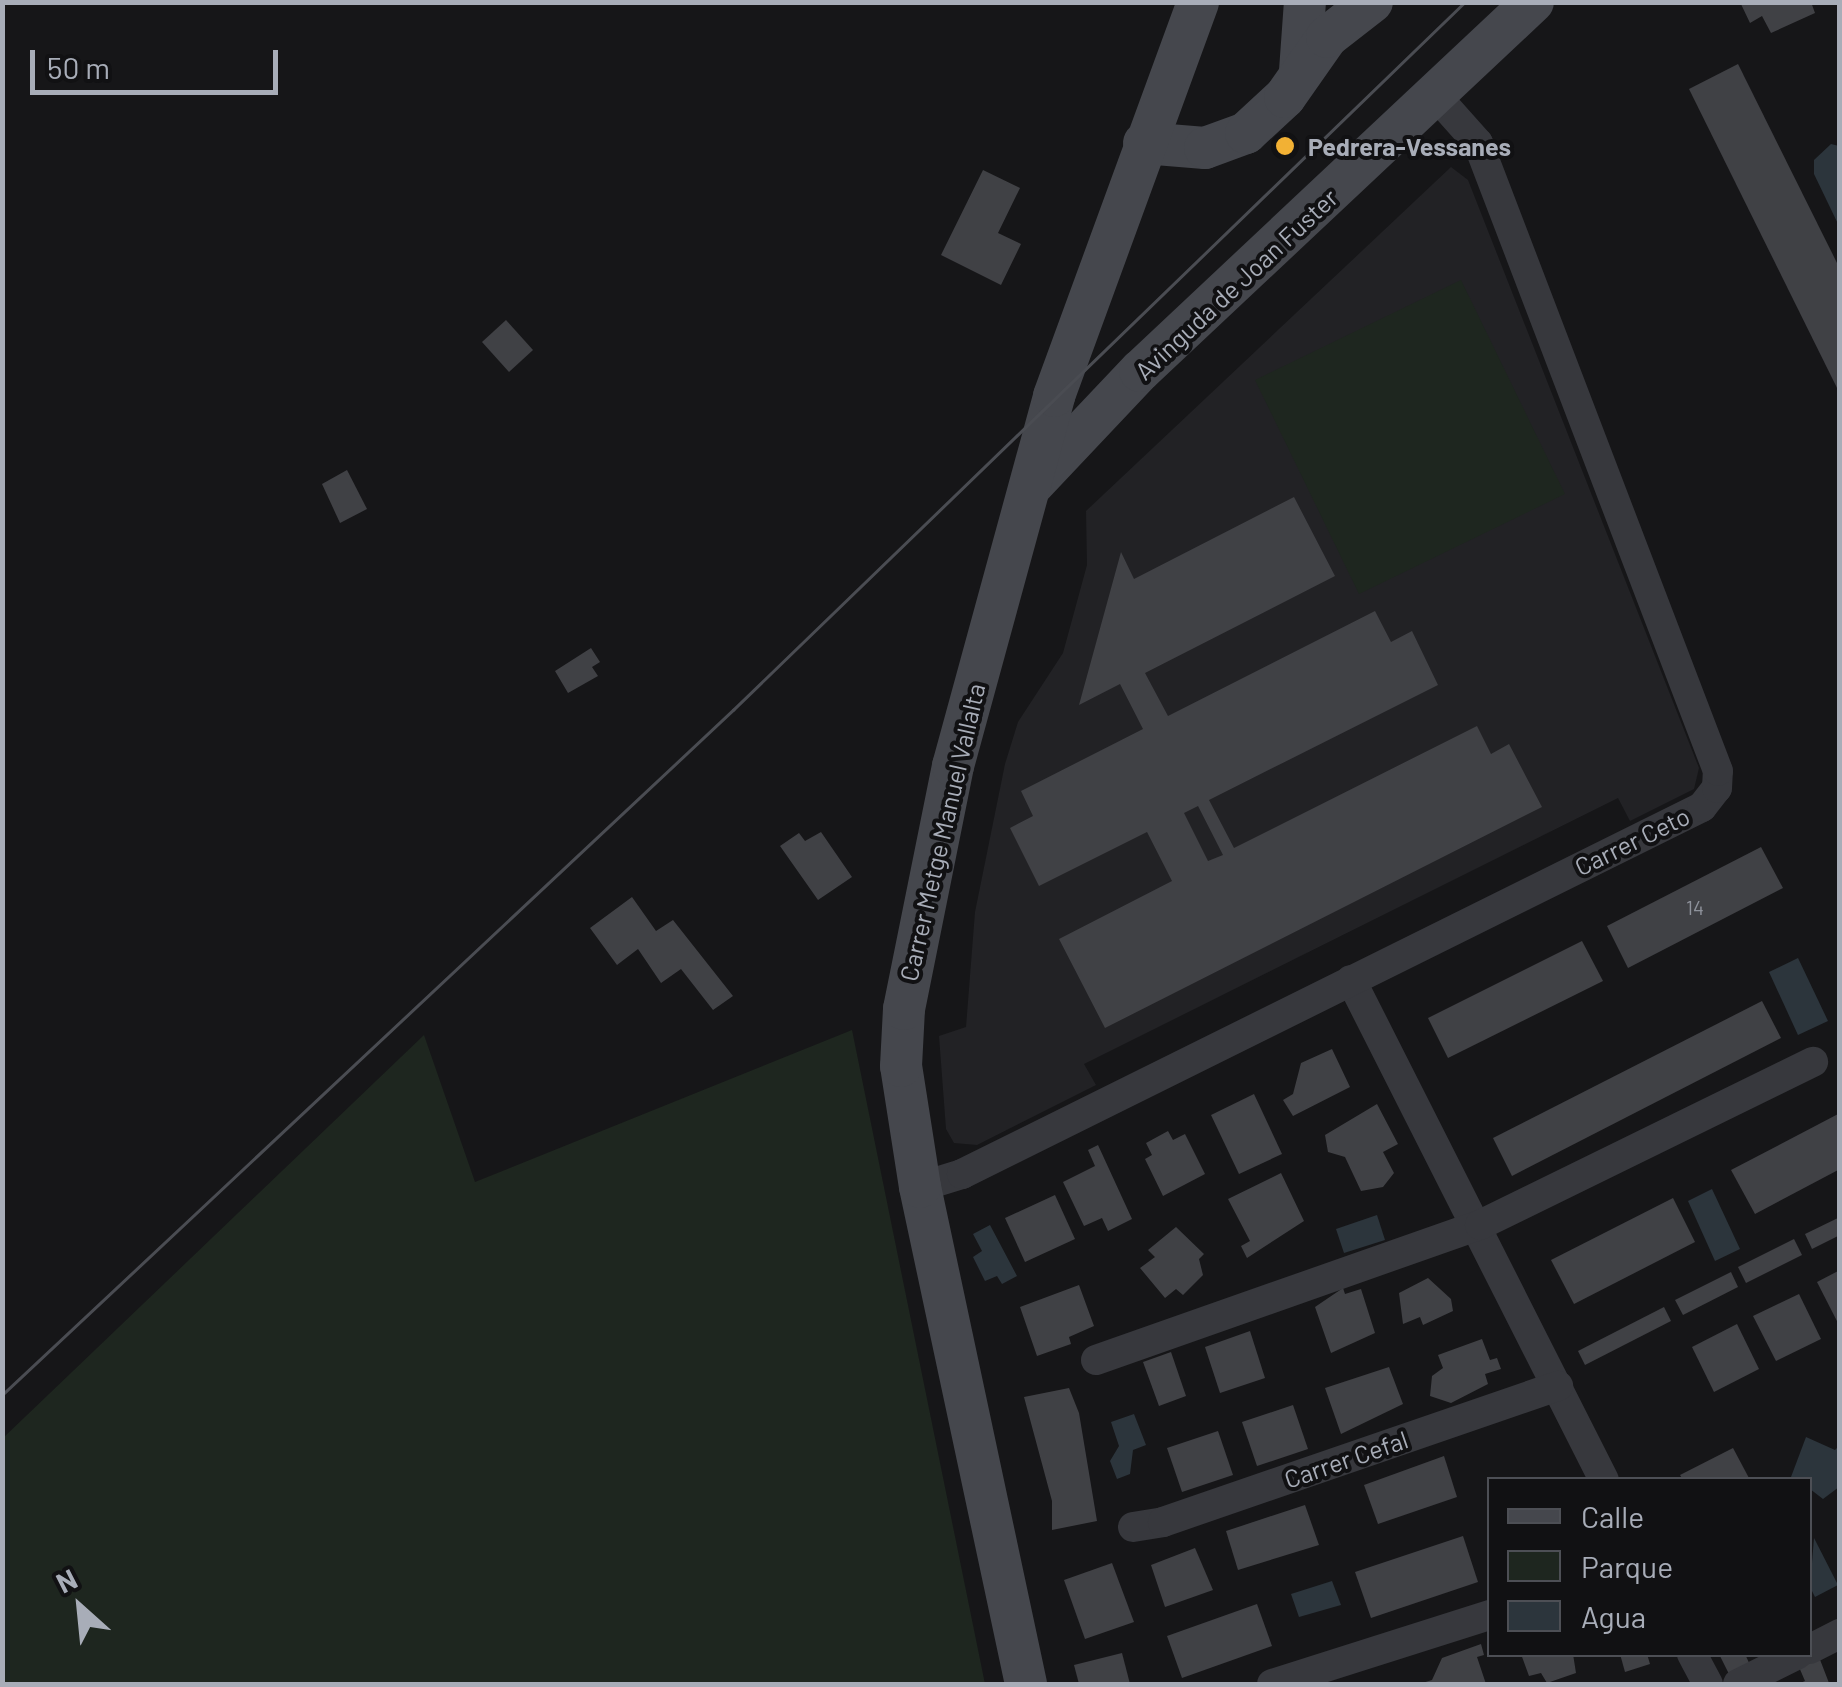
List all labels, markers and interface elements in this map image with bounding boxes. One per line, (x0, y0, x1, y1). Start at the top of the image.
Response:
scale bar (35, 30, 282, 92)
text: 50 m (47, 49, 110, 85)
place label: Pedrera-Vessanes (1308, 131, 1511, 161)
marker: Pedrera-Vessanes (1272, 133, 1298, 159)
street label: Avinguda de Joan Fuster (1128, 182, 1344, 386)
street label: Carrer Metge Manuel Vallalta (893, 680, 991, 984)
street label: Carrer Ceto (1570, 800, 1694, 882)
house number: 14 (1686, 895, 1704, 919)
street label: Carrer Cefal (1280, 1424, 1412, 1494)
legend (1487, 1477, 1812, 1657)
text: Calle (1581, 1498, 1644, 1534)
text: Parque (1581, 1548, 1673, 1584)
north arrow (30, 1557, 130, 1657)
text: N (50, 1561, 82, 1600)
text: Agua (1581, 1598, 1646, 1634)

